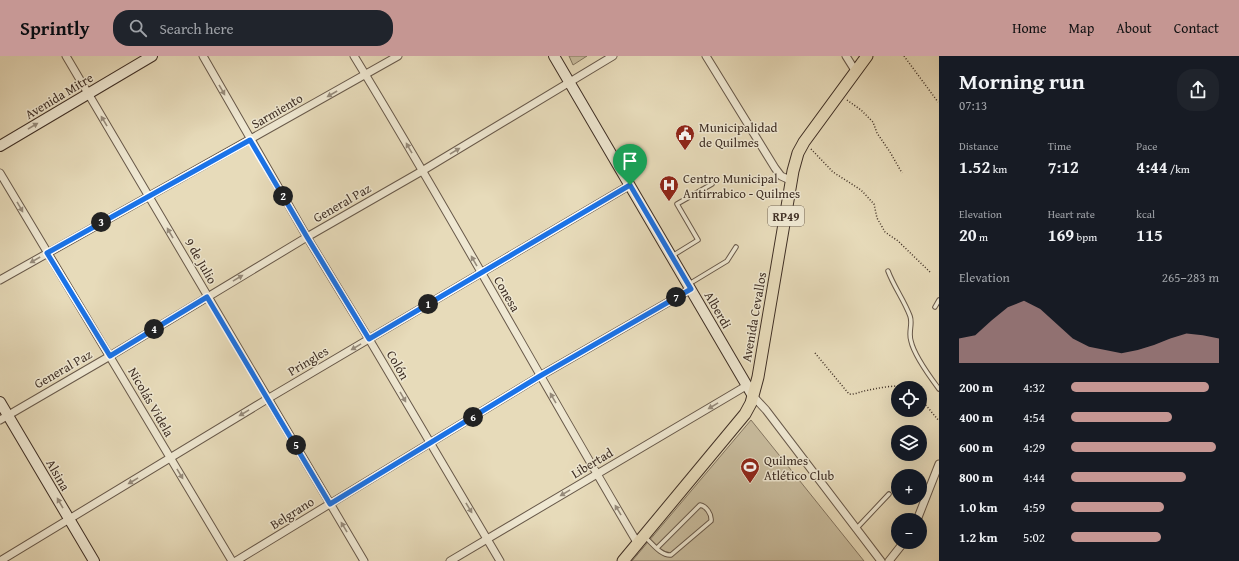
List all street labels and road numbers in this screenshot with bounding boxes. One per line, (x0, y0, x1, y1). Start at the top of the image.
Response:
street label: Avenida Mitre (21, 68, 97, 124)
street label: Sarmiento (248, 88, 307, 133)
street label: General Paz (310, 179, 375, 227)
road number: RP49 (768, 206, 804, 226)
street label: 9 de Julio (180, 235, 222, 288)
street label: Avenida Cevallos (737, 271, 771, 363)
street label: Conesa (489, 273, 525, 316)
street label: Alberdi (700, 288, 736, 332)
street label: Pringles (284, 341, 332, 381)
street label: General Paz (31, 345, 96, 393)
street label: Colón (382, 347, 414, 384)
street label: Nicolás Videla (123, 364, 179, 441)
street label: Libertad (567, 443, 617, 483)
street label: Alsina (41, 456, 75, 495)
street label: Belgrano (266, 492, 318, 534)

